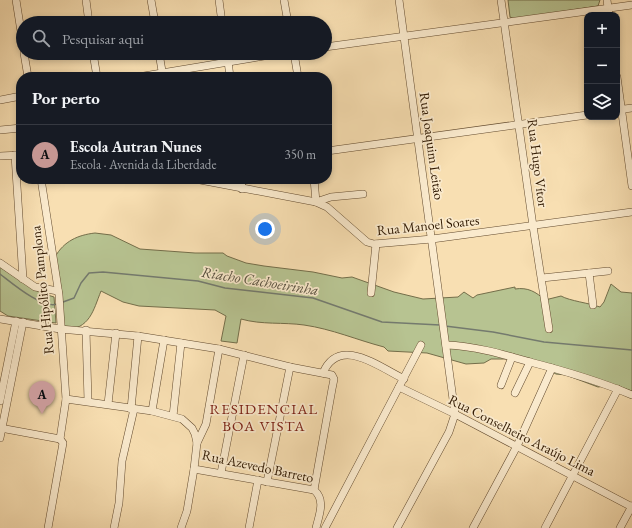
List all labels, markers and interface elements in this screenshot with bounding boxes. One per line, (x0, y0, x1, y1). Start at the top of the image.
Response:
map controls (584, 12, 620, 120)
button: + (584, 12, 620, 48)
search box (16, 16, 332, 60)
icon: search (30, 27, 52, 49)
text: Pesquisar aqui (62, 29, 144, 48)
button: − (584, 48, 620, 84)
button: layers (584, 84, 620, 120)
text: Por perto (32, 87, 100, 109)
street label: Rua Joaquim Leitão (416, 91, 448, 201)
street label: Rua Hugo Vítor (524, 118, 552, 209)
text: Escola Autran Nunes (70, 137, 202, 156)
text: A (40, 146, 50, 163)
text: 350 m (285, 146, 316, 163)
text: Escola · Avenida da Liberdade (70, 156, 217, 173)
street label: Rua Manoel Soares (376, 211, 481, 239)
your location (255, 219, 275, 239)
street label: Rua Hipólito Pamplona (26, 224, 58, 355)
water label: Riacho Cachoeirinha (200, 262, 320, 299)
pin: A (29, 381, 55, 414)
street label: Rua Conselheiro Araújo Lima (446, 390, 599, 480)
district label: RESIDENCIAL BOA VISTA (210, 399, 318, 435)
street label: Rua Azevedo Barreto (200, 445, 316, 487)

